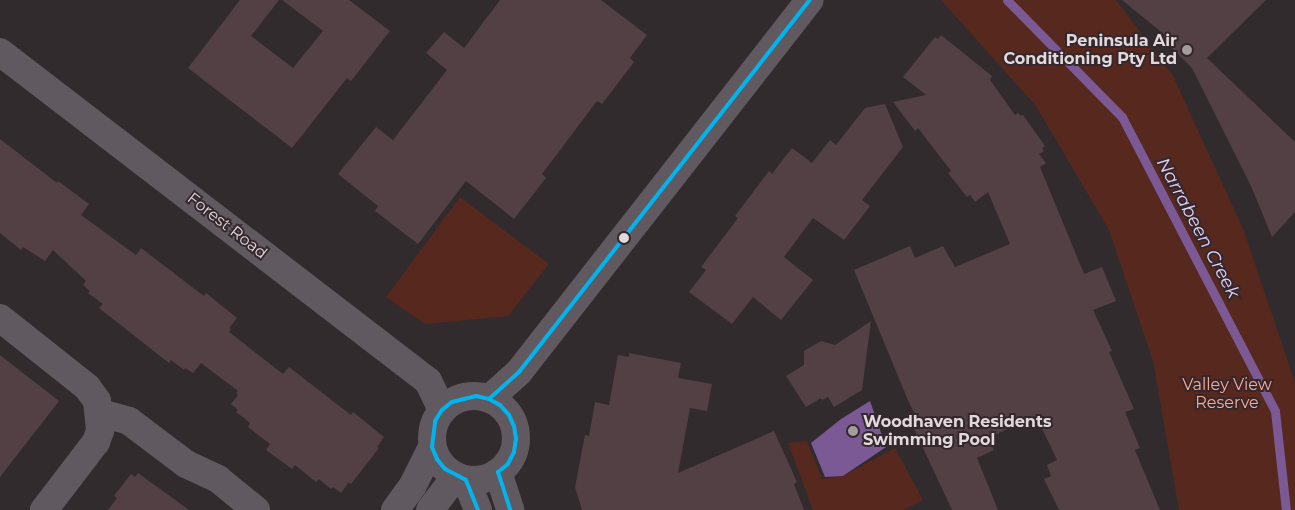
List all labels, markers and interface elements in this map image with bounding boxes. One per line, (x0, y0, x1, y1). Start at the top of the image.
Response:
place label: Peninsula Air Conditioning Pty Ltd (1003, 31, 1177, 69)
marker: Peninsula Air Conditioning Pty Ltd (1181, 44, 1193, 56)
water label: Narrabeen Creek (1152, 154, 1244, 302)
street label: Forest Road (183, 189, 271, 263)
unlabelled marker (619, 233, 629, 243)
park label: Valley View Reserve (1182, 375, 1272, 413)
place label: Woodhaven Residents Swimming Pool (863, 412, 1051, 450)
marker: Woodhaven Residents Swimming Pool (847, 425, 859, 437)

